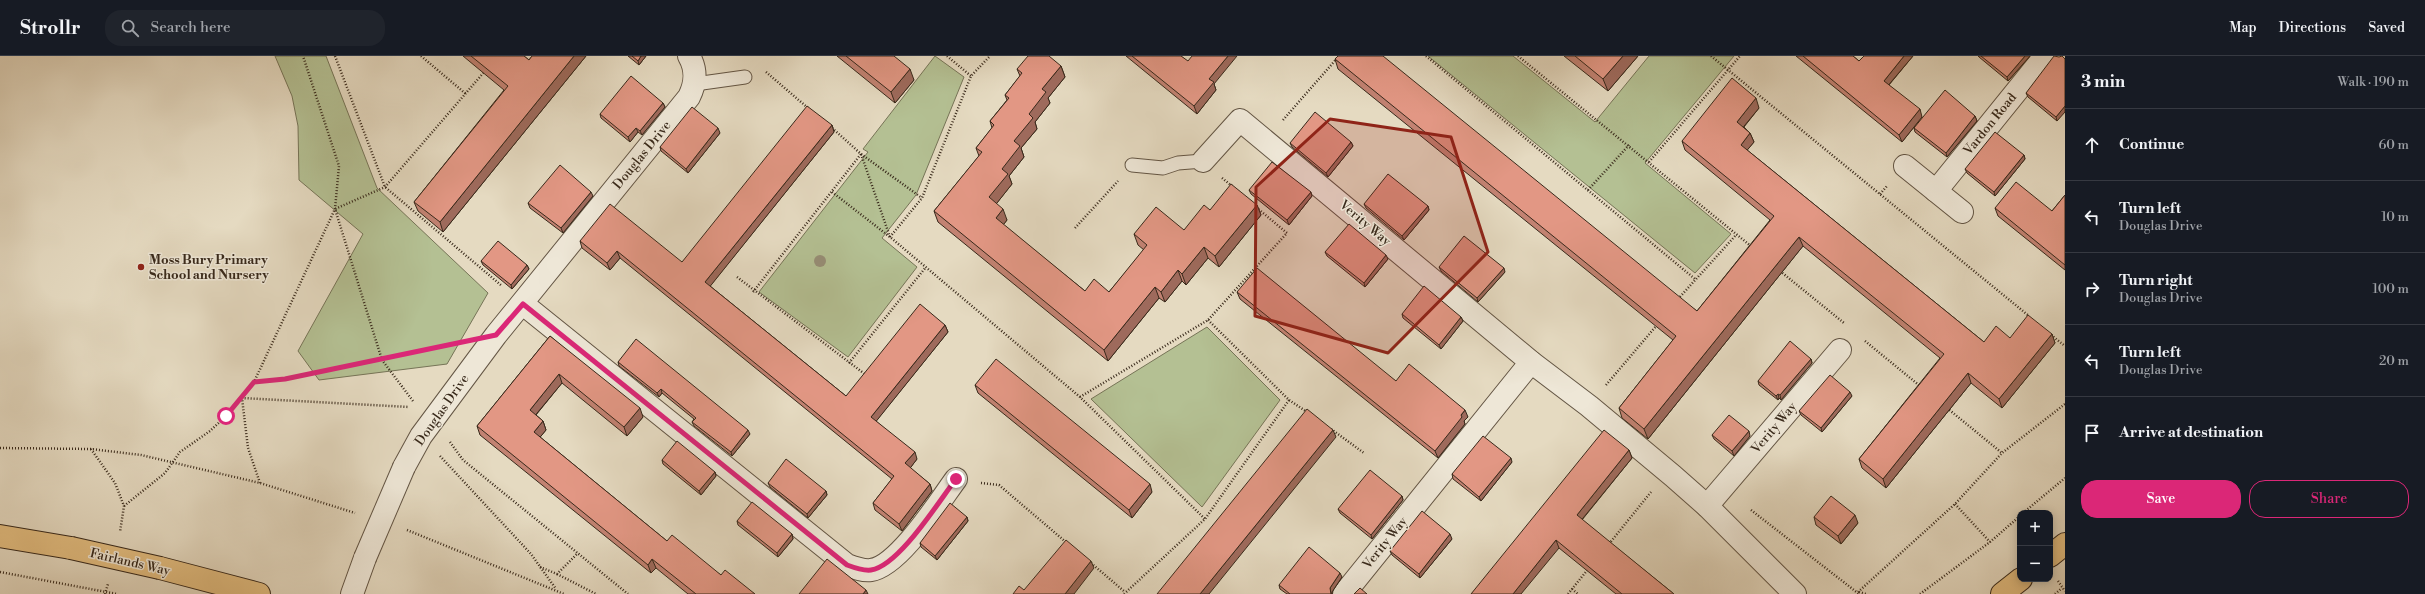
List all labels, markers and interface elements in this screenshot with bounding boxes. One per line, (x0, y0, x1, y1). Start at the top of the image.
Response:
search box (105, 10, 385, 46)
text: Strollr (20, 16, 81, 40)
icon: search (119, 17, 141, 39)
text: Search here (151, 18, 231, 37)
text: Map (2229, 19, 2257, 37)
text: Directions (2279, 19, 2346, 37)
text: Saved (2368, 19, 2405, 37)
text: 3 min (2081, 71, 2125, 93)
text: Walk · 190 m (2338, 74, 2409, 90)
street label: Vardon Road (1959, 89, 2020, 159)
street label: Douglas Drive (610, 117, 675, 192)
icon: ahead (2081, 134, 2103, 156)
text: Continue (2119, 135, 2184, 154)
text: 60 m (2378, 137, 2409, 153)
street label: Verity Way (1335, 196, 1394, 250)
text: Turn left (2119, 199, 2181, 218)
icon: left (2081, 206, 2103, 228)
text: 10 m (2381, 209, 2409, 225)
text: Douglas Drive (2119, 218, 2202, 234)
place label: Moss Bury Primary School and Nursery (149, 252, 269, 283)
marker: Moss Bury Primary School and Nursery (136, 262, 146, 272)
text: Turn right (2119, 271, 2193, 290)
icon: right (2081, 278, 2103, 300)
text: 100 m (2373, 281, 2409, 297)
text: Douglas Drive (2119, 290, 2202, 306)
text: Turn left (2119, 343, 2181, 362)
icon: left (2081, 350, 2103, 372)
text: 20 m (2379, 353, 2409, 369)
text: Douglas Drive (2119, 362, 2202, 378)
street label: Douglas Drive (412, 371, 473, 449)
street label: Verity Way (1747, 399, 1801, 458)
route start (217, 407, 235, 425)
icon: arrive (2081, 422, 2103, 444)
text: Arrive at destination (2119, 423, 2263, 442)
route end (947, 470, 965, 488)
button: Save (2081, 480, 2241, 518)
button: Share (2249, 480, 2409, 518)
map controls (2017, 510, 2053, 582)
button: + (2017, 510, 2053, 546)
street label: Verity Way (1359, 513, 1411, 573)
street label: Fairlands Way (88, 545, 172, 579)
button: − (2017, 546, 2053, 582)

